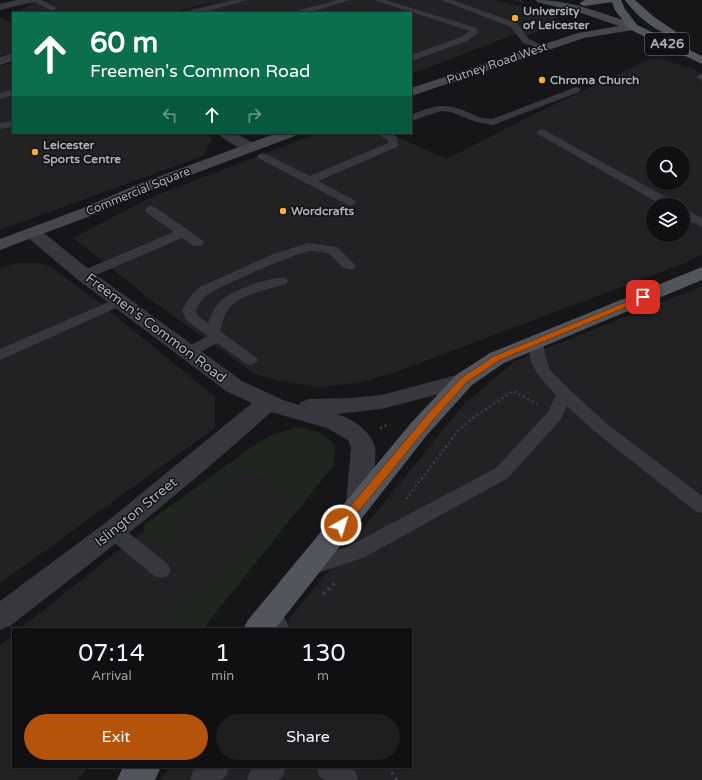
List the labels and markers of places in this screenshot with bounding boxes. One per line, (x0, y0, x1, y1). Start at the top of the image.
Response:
place label: University of Leicester (523, 4, 590, 32)
marker: University of Leicester (510, 13, 520, 23)
place label: Chroma Church (550, 73, 639, 87)
marker: Chroma Church (537, 75, 547, 85)
place label: Leicester Sports Centre (43, 138, 121, 167)
marker: Leicester Sports Centre (30, 147, 40, 157)
place label: Wordcrafts (291, 204, 355, 218)
marker: Wordcrafts (278, 206, 288, 216)
pin (626, 280, 660, 314)

